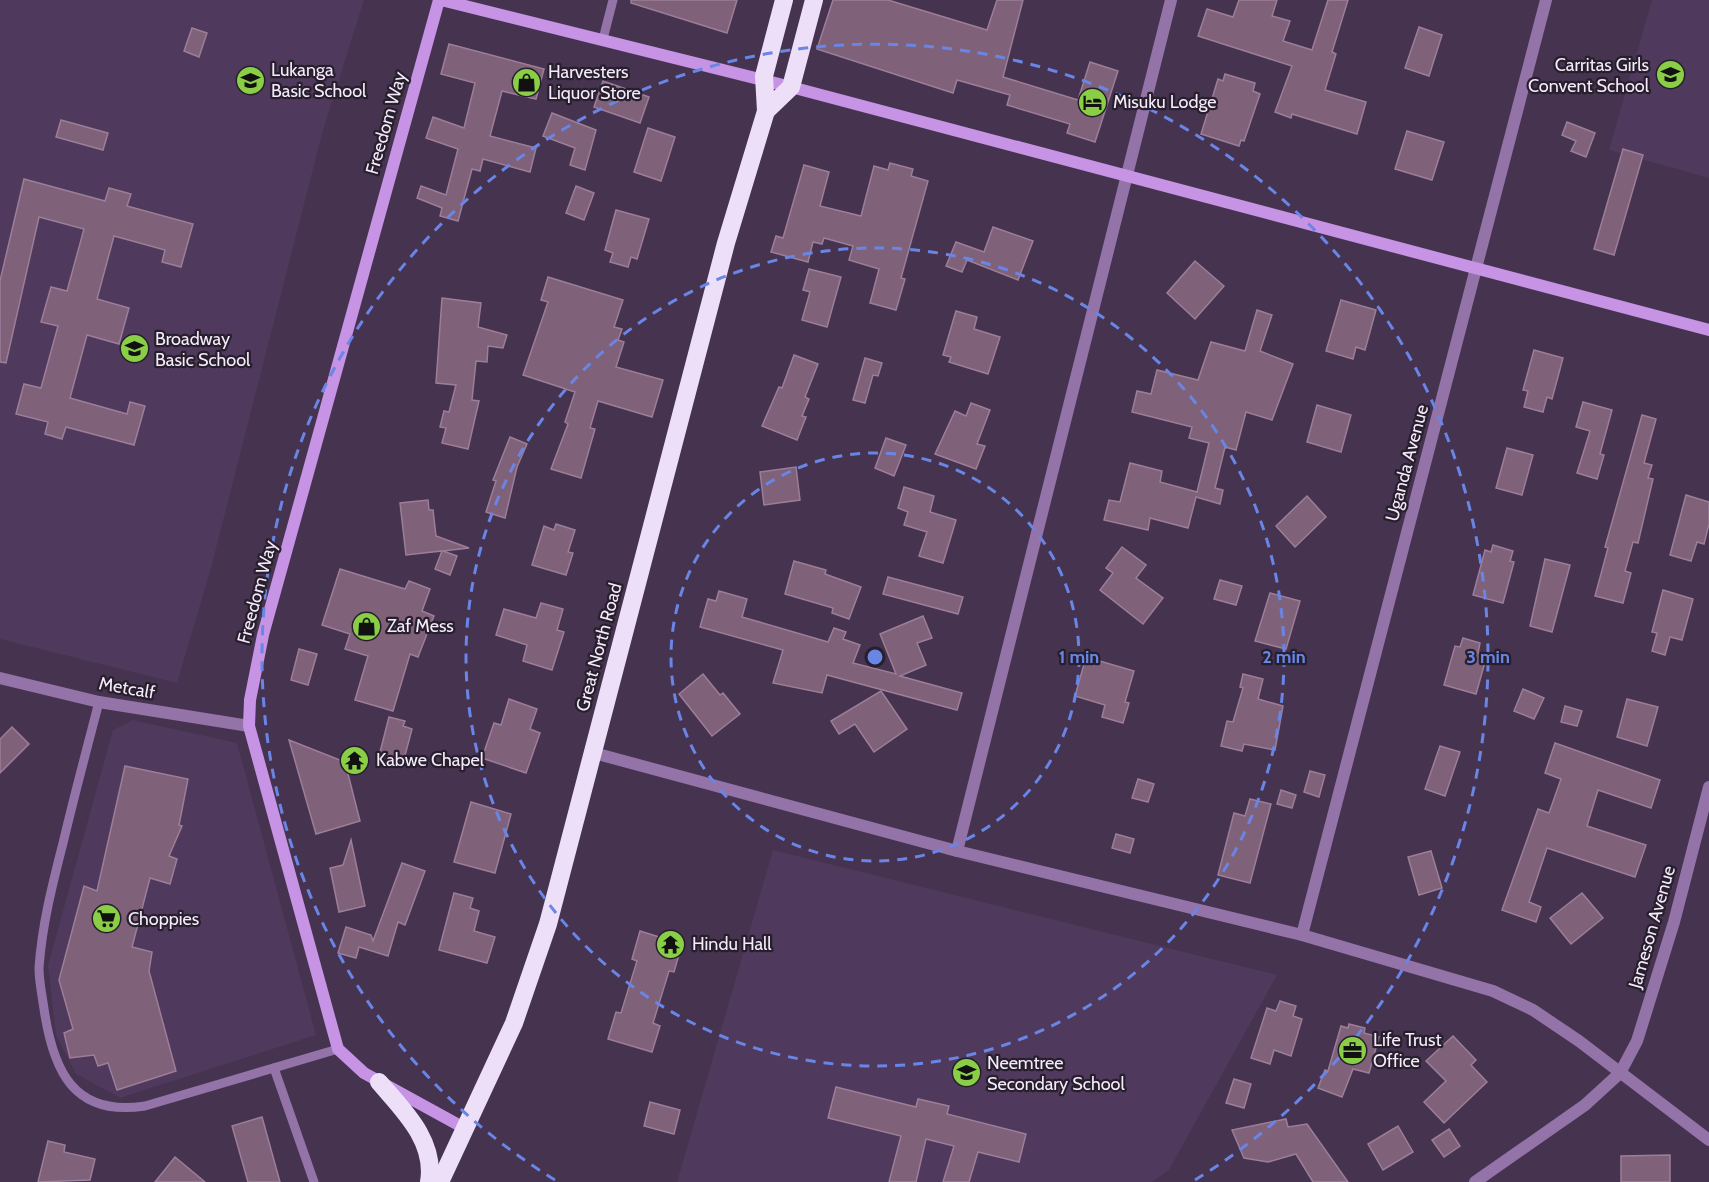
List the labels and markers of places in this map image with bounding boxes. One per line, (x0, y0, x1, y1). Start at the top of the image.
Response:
place label: Carritas Girls Convent School (1528, 54, 1650, 97)
place label: Lukanga Basic School (271, 59, 367, 102)
school or university icon: Carritas Girls Convent School (1654, 59, 1686, 91)
place label: Harvesters Liquor Store (548, 61, 641, 104)
school or university icon: Lukanga Basic School (234, 64, 266, 96)
shop icon: Harvesters Liquor Store (511, 66, 543, 98)
hotel icon: Misuku Lodge (1076, 86, 1108, 118)
place label: Misuku Lodge (1113, 91, 1217, 113)
place label: Broadway Basic School (155, 328, 251, 371)
school or university icon: Broadway Basic School (118, 333, 150, 365)
shop icon: Zaf Mess (350, 610, 382, 642)
place label: Zaf Mess (387, 615, 454, 637)
centre of rings (865, 647, 885, 667)
temple icon: Kabwe Chapel (339, 744, 371, 776)
place label: Kabwe Chapel (376, 749, 485, 771)
supermarket icon: Choppies (91, 903, 123, 935)
place label: Choppies (128, 908, 199, 930)
temple icon: Hindu Hall (655, 928, 687, 960)
place label: Hindu Hall (692, 933, 772, 955)
place label: Life Trust Office (1373, 1029, 1442, 1072)
office icon: Life Trust Office (1336, 1034, 1368, 1066)
place label: Neemtree Secondary School (987, 1052, 1125, 1095)
school or university icon: Neemtree Secondary School (950, 1057, 982, 1089)

